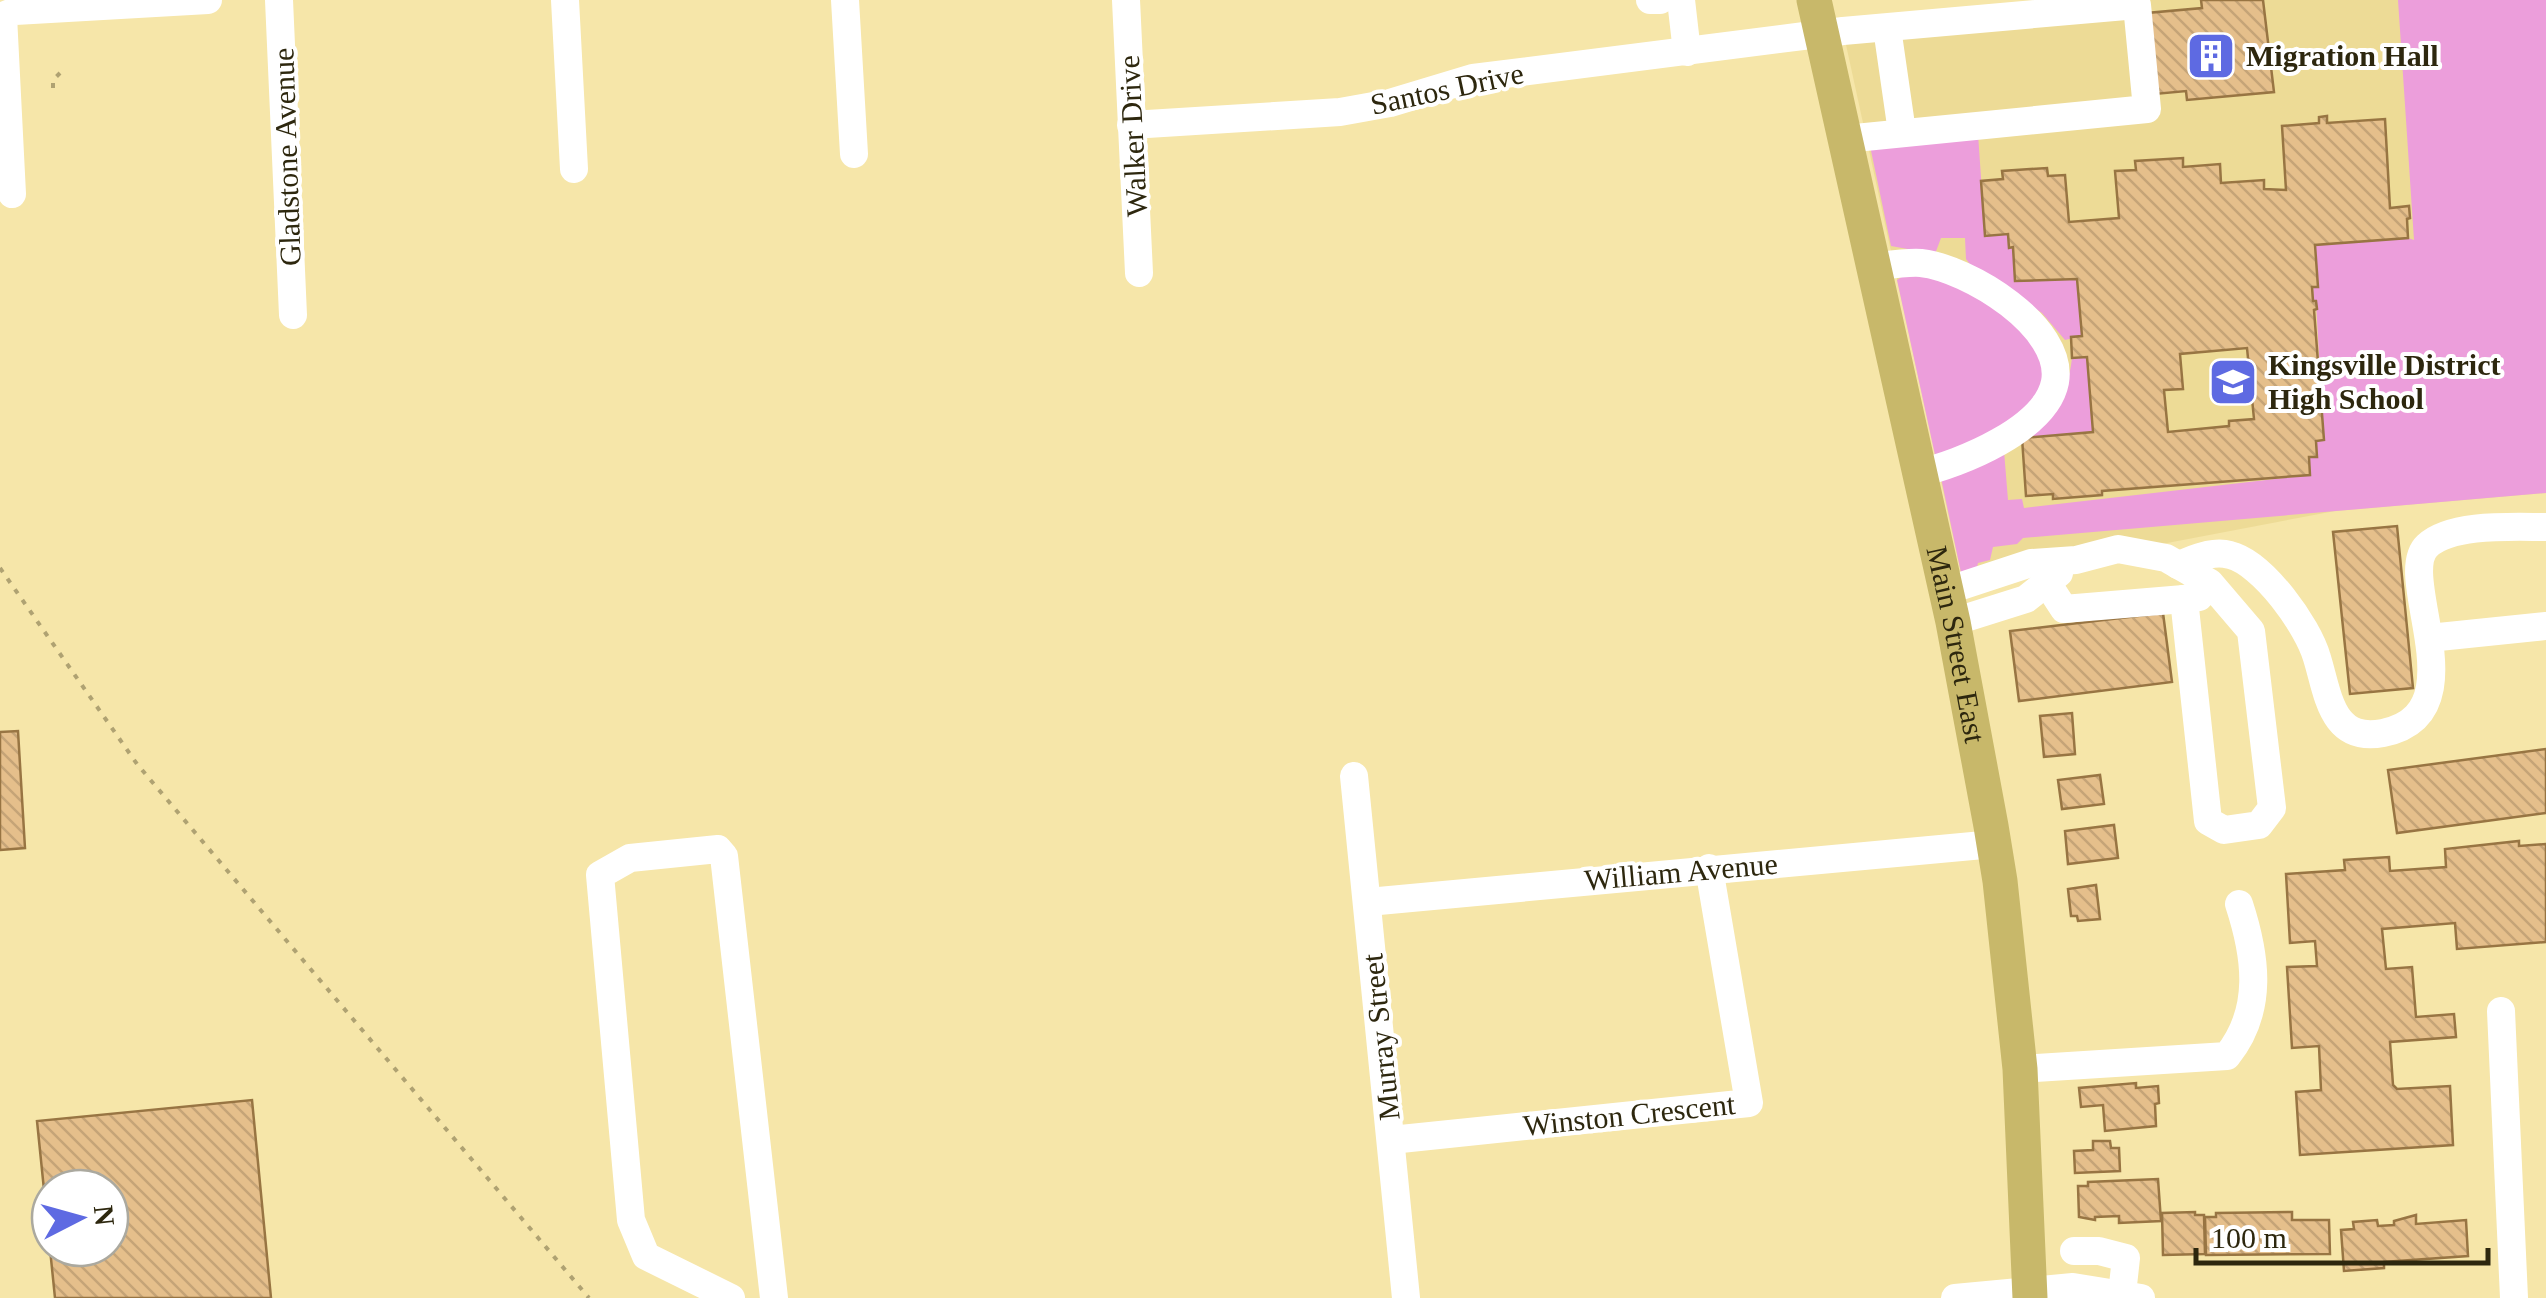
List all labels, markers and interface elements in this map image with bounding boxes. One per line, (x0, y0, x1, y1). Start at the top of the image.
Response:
building icon: Migration Hall (2185, 30, 2237, 82)
place label: Migration Hall (2246, 39, 2438, 72)
street label: Gladstone Avenue (266, 47, 307, 267)
street label: Walker Drive (1112, 54, 1153, 218)
street label: Santos Drive (1367, 56, 1527, 121)
place label: Kingsville District High School (2268, 348, 2500, 415)
school or university icon: Kingsville District High School (2207, 356, 2259, 408)
street label: Main Street East (1921, 543, 1992, 746)
street label: William Avenue (1583, 847, 1779, 896)
street label: Murray Street (1355, 951, 1406, 1122)
street label: Winston Crescent (1521, 1087, 1737, 1142)
north arrow (30, 1168, 130, 1268)
scale bar (2196, 1203, 2488, 1265)
text: N (88, 1204, 121, 1227)
text: 100 m (2211, 1221, 2287, 1254)

